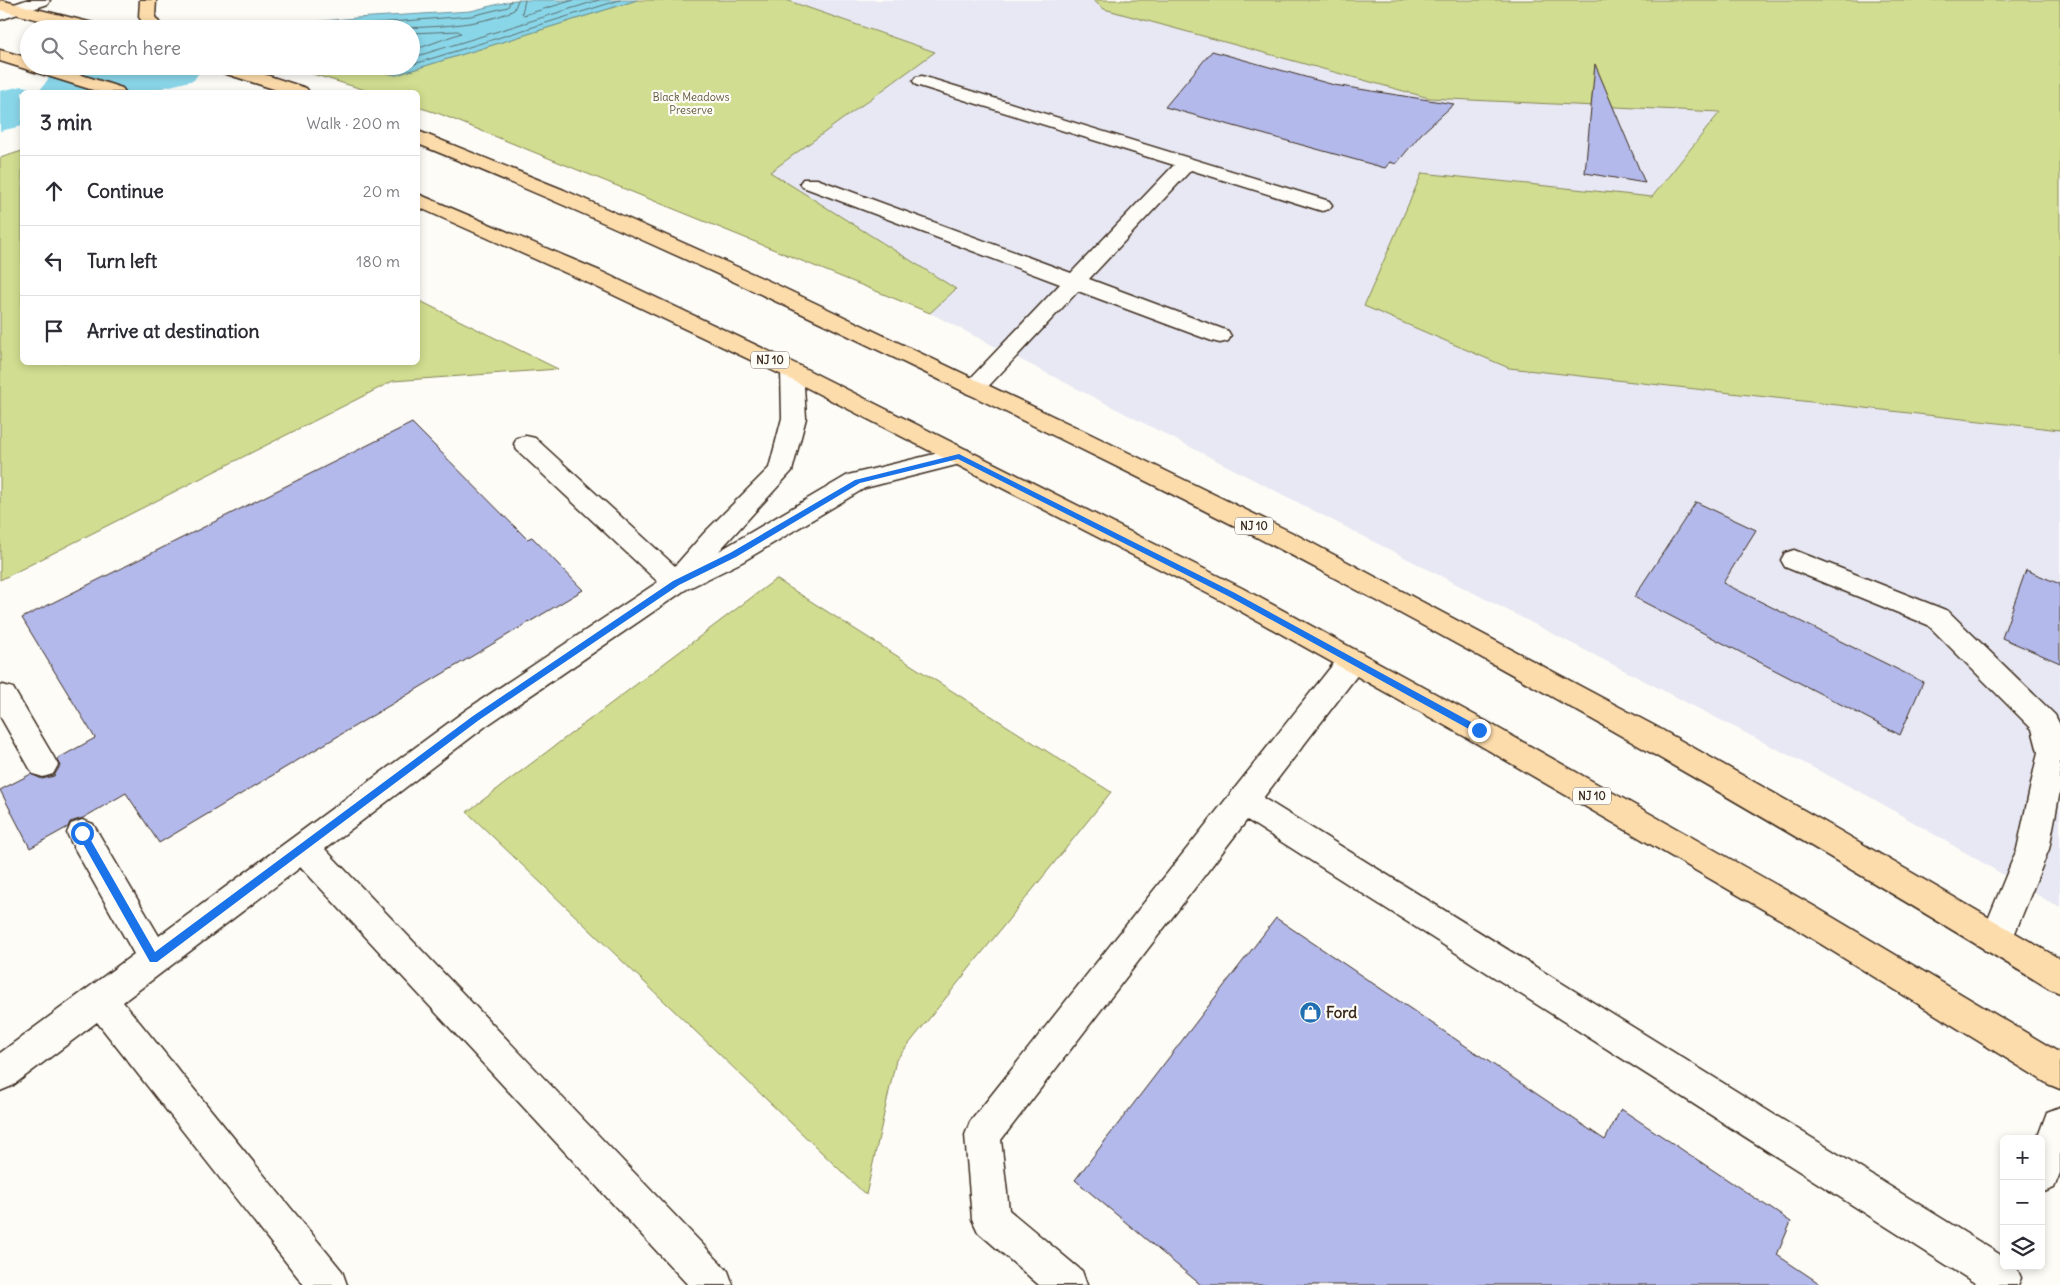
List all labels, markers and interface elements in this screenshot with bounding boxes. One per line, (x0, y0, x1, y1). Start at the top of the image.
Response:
search box (20, 20, 420, 75)
icon: search (38, 34, 66, 62)
text: Search here (78, 36, 181, 60)
park label: Black Meadows Preserve (652, 90, 730, 117)
text: 3 min (40, 109, 92, 136)
text: Walk · 200 m (306, 113, 400, 133)
icon: ahead (40, 177, 68, 205)
text: Continue (87, 179, 164, 203)
text: 20 m (363, 181, 400, 201)
icon: left (40, 247, 68, 275)
text: Turn left (87, 249, 157, 273)
text: 180 m (356, 251, 400, 271)
icon: arrive (40, 317, 68, 345)
text: Arrive at destination (87, 319, 260, 343)
road number: NJ 10 (751, 352, 789, 368)
road number: NJ 10 (1235, 518, 1273, 534)
route end (1468, 719, 1491, 742)
road number: NJ 10 (1573, 788, 1611, 804)
route start (71, 822, 94, 845)
shop icon: Ford (1298, 1001, 1322, 1025)
place label: Ford (1326, 1003, 1357, 1022)
map controls (2000, 1135, 2045, 1270)
button: + (2000, 1135, 2045, 1180)
button: − (2000, 1180, 2045, 1225)
button: layers (2000, 1225, 2045, 1270)

